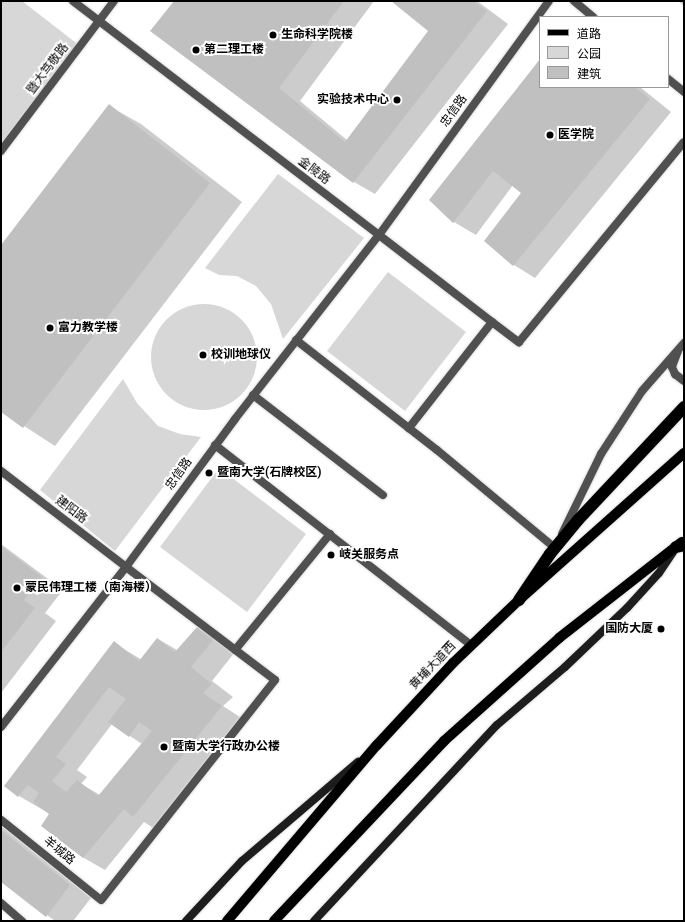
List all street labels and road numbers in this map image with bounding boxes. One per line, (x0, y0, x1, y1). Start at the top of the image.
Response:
street label: 暨大笃敬路 (24, 41, 72, 97)
street label: 忠信路 (438, 92, 470, 130)
street label: 金陵路 (295, 154, 333, 188)
street label: 忠信路 (163, 455, 195, 493)
street label: 建阳路 (52, 493, 90, 527)
street label: 黄埔大道西 (407, 639, 459, 693)
street label: 羊城路 (40, 834, 78, 868)

